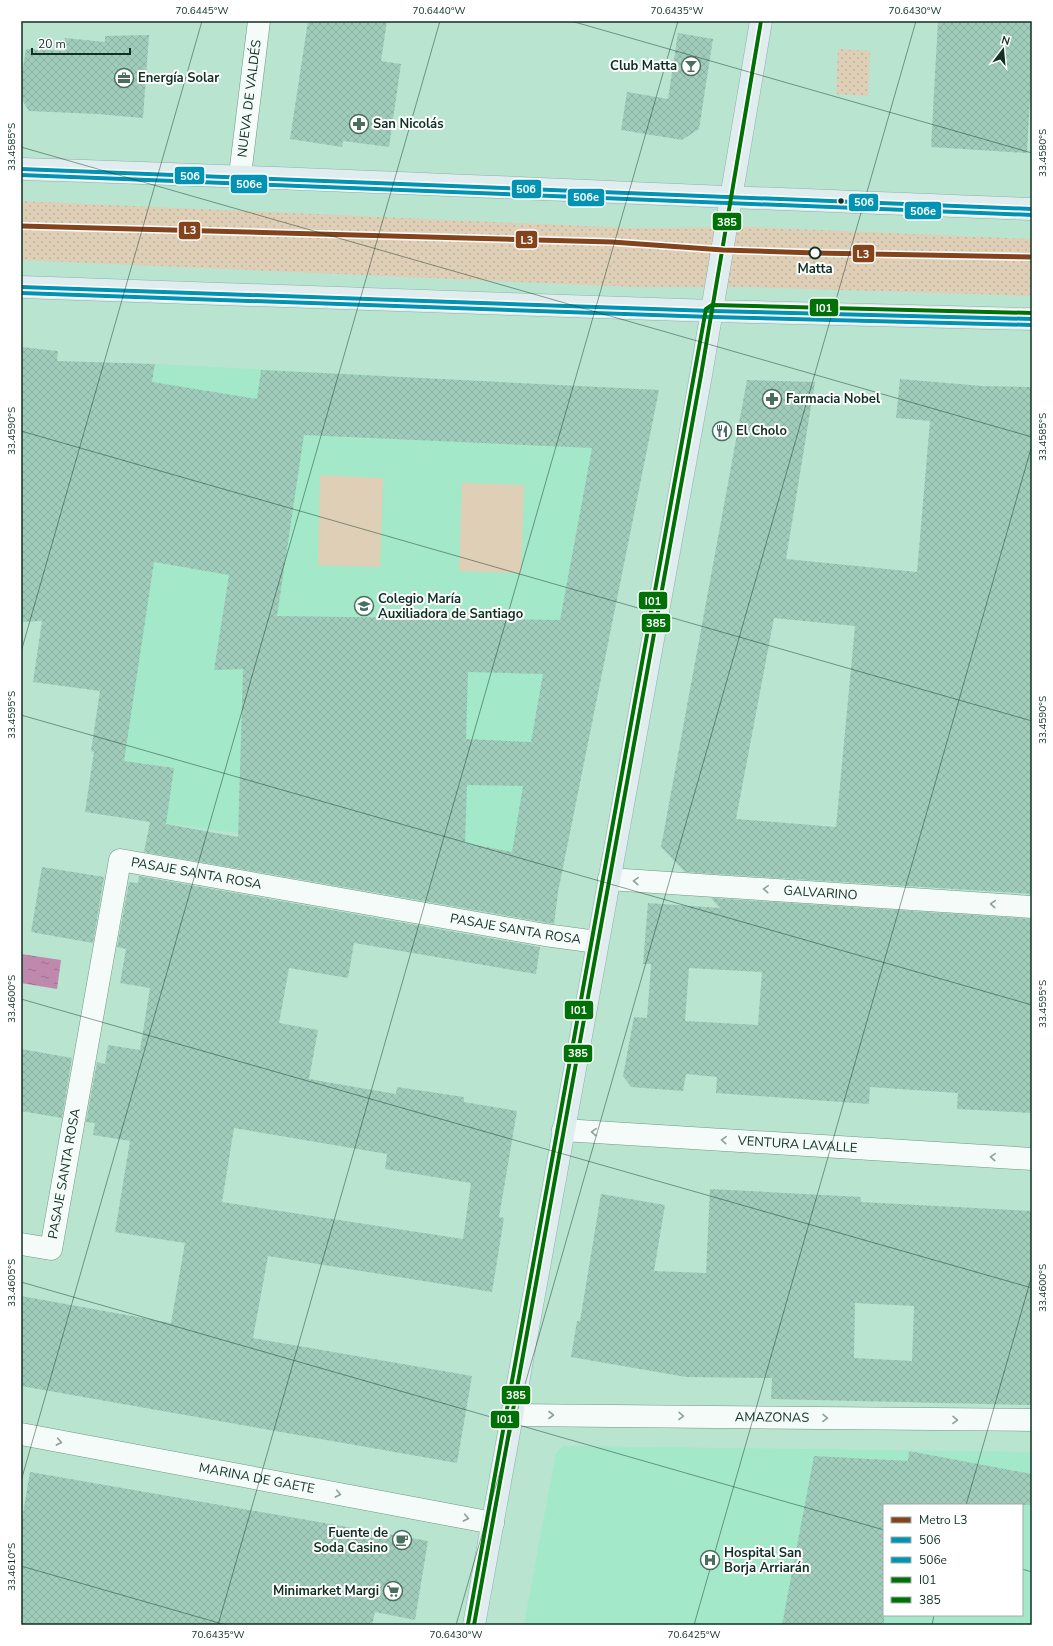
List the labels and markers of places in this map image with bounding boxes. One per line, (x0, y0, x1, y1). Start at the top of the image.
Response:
bar icon: Club Matta (680, 55, 702, 77)
place label: Club Matta (610, 57, 677, 75)
office icon: Energía Solar (113, 67, 135, 89)
place label: Energía Solar (138, 69, 220, 87)
pharmacy icon: San Nicolás (348, 113, 370, 135)
place label: San Nicolás (373, 115, 444, 133)
unlabelled marker (836, 196, 846, 206)
marker: Matta (808, 246, 822, 260)
place label: Matta (797, 260, 833, 278)
pharmacy icon: Farmacia Nobel (761, 388, 783, 410)
place label: Farmacia Nobel (786, 390, 881, 408)
restaurant icon: El Cholo (711, 420, 733, 442)
place label: El Cholo (736, 422, 787, 440)
place label: Colegio María Auxiliadora de Santiago (378, 590, 523, 623)
school or university icon: Colegio María Auxiliadora de Santiago (353, 595, 375, 617)
place label: Fuente de Soda Casino (313, 1524, 388, 1557)
cafe icon: Fuente de Soda Casino (391, 1529, 413, 1551)
place label: Hospital San Borja Arriarán (724, 1544, 810, 1577)
hospital icon: Hospital San Borja Arriarán (699, 1549, 721, 1571)
supermarket icon: Minimarket Margi (382, 1580, 404, 1602)
place label: Minimarket Margi (273, 1582, 379, 1600)

